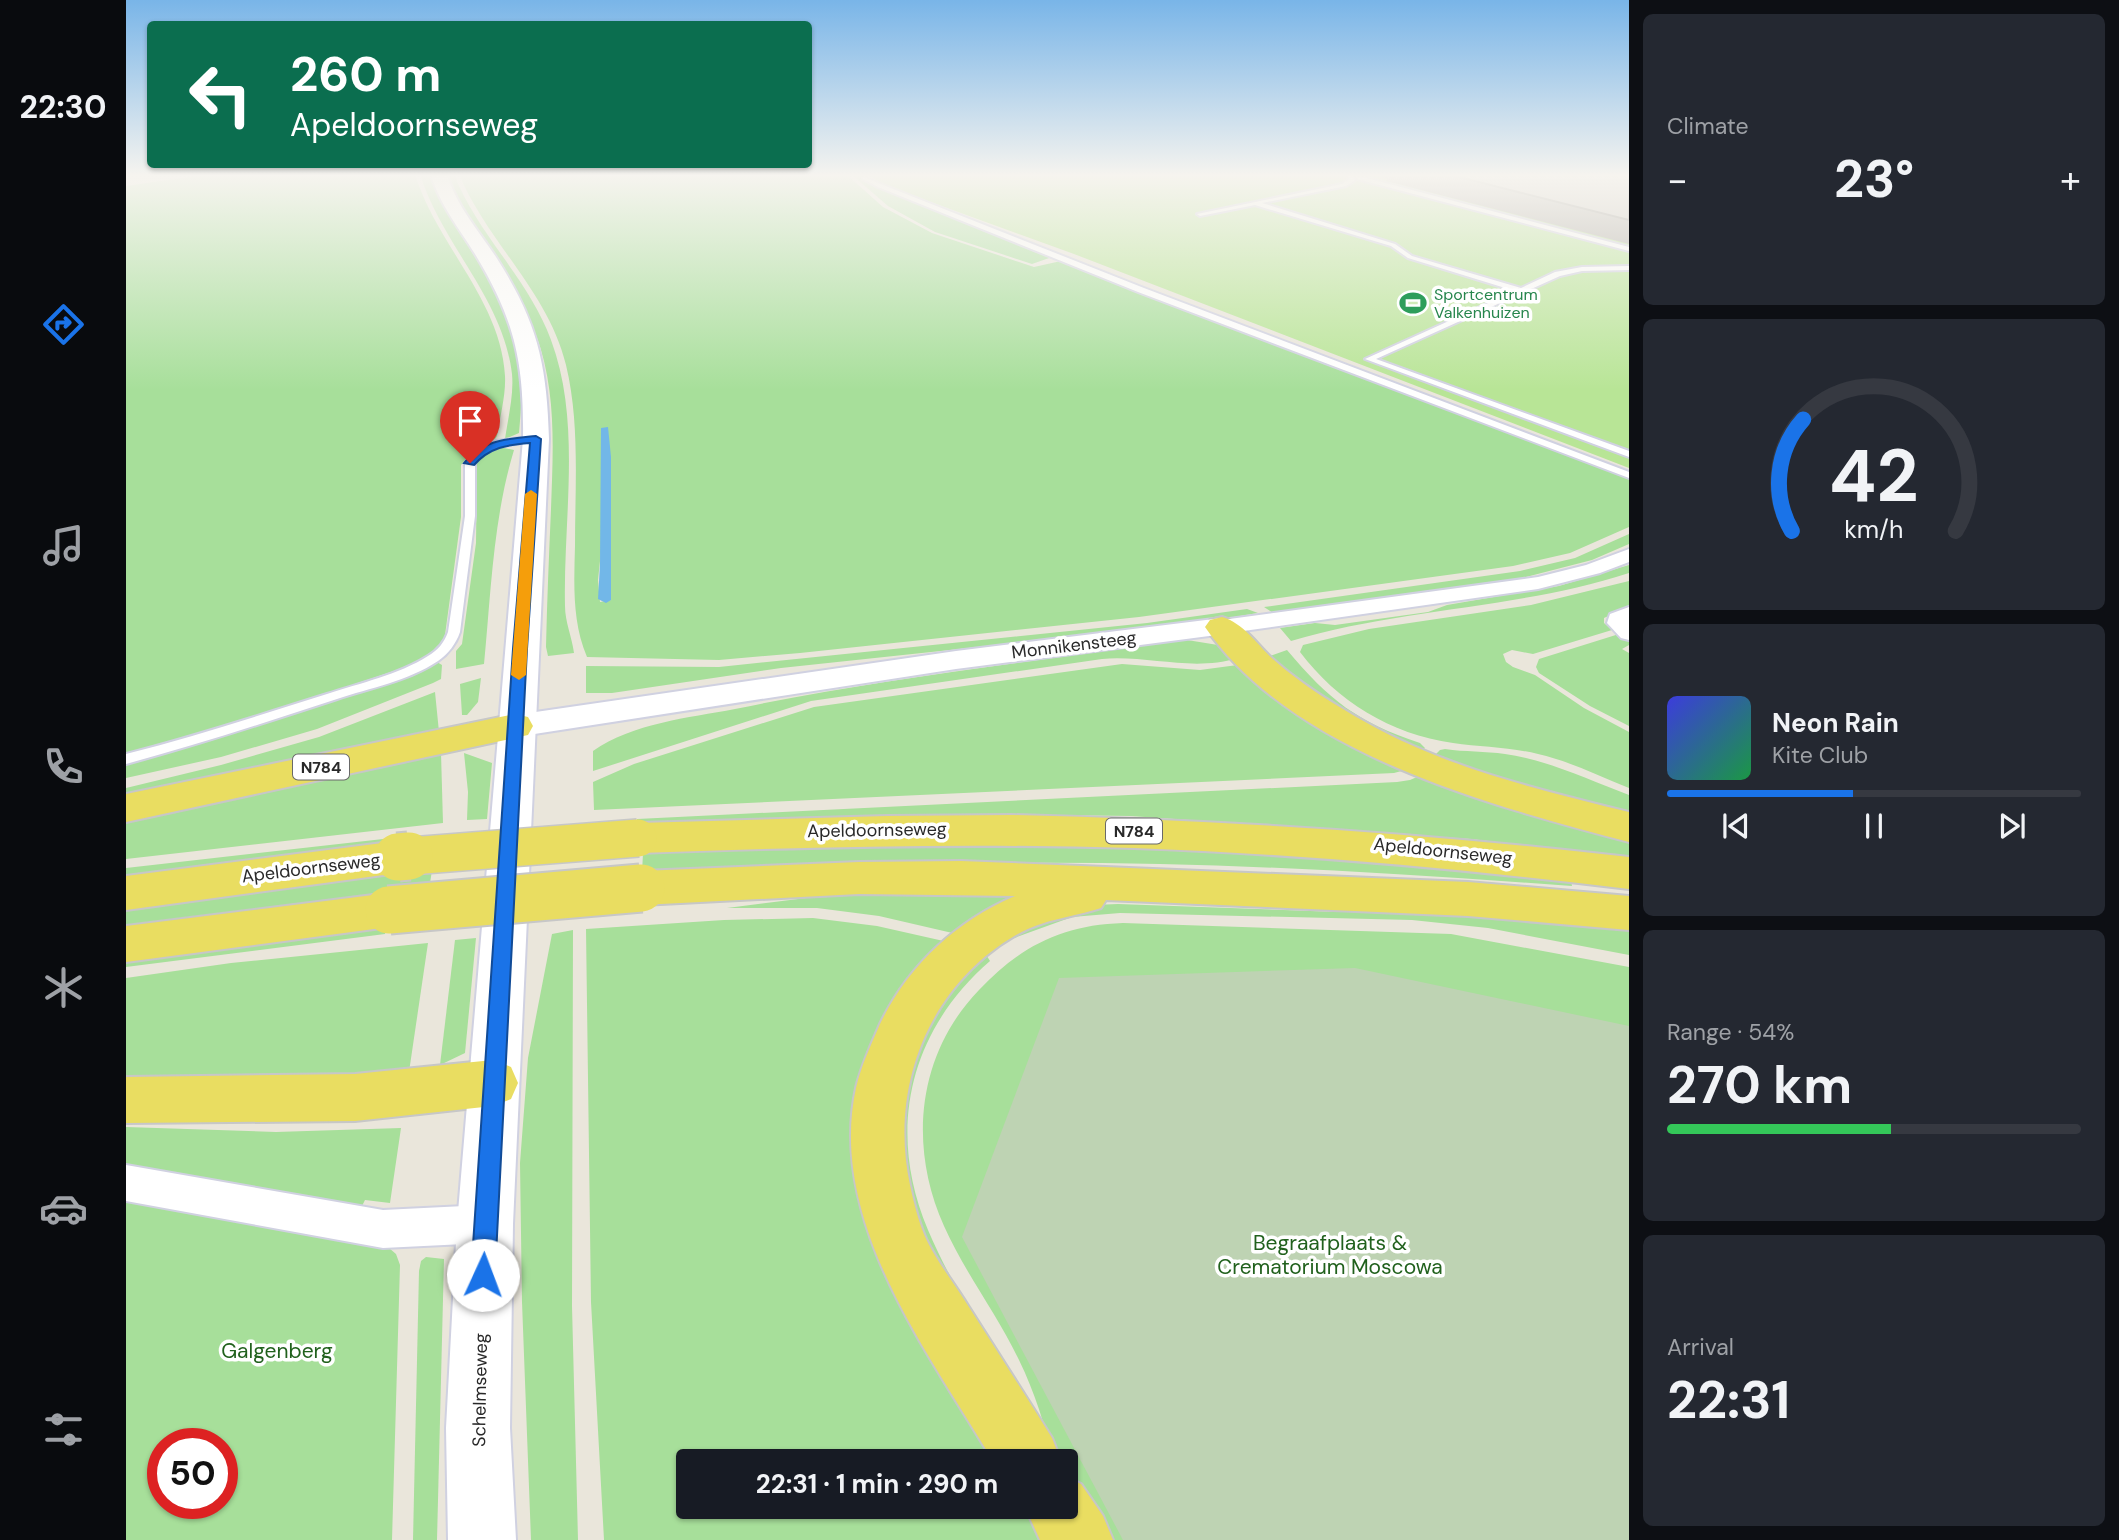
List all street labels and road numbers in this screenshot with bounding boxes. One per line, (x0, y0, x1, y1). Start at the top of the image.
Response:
street label: Monnikensteeg (1010, 625, 1138, 665)
road number: N784 (293, 754, 349, 780)
street label: Apeldoornseweg (807, 817, 947, 843)
road number: N784 (1106, 818, 1162, 844)
street label: Apeldoornseweg (1372, 832, 1514, 870)
street label: Apeldoornseweg (240, 848, 382, 888)
street label: Schelmseweg (467, 1333, 493, 1447)

